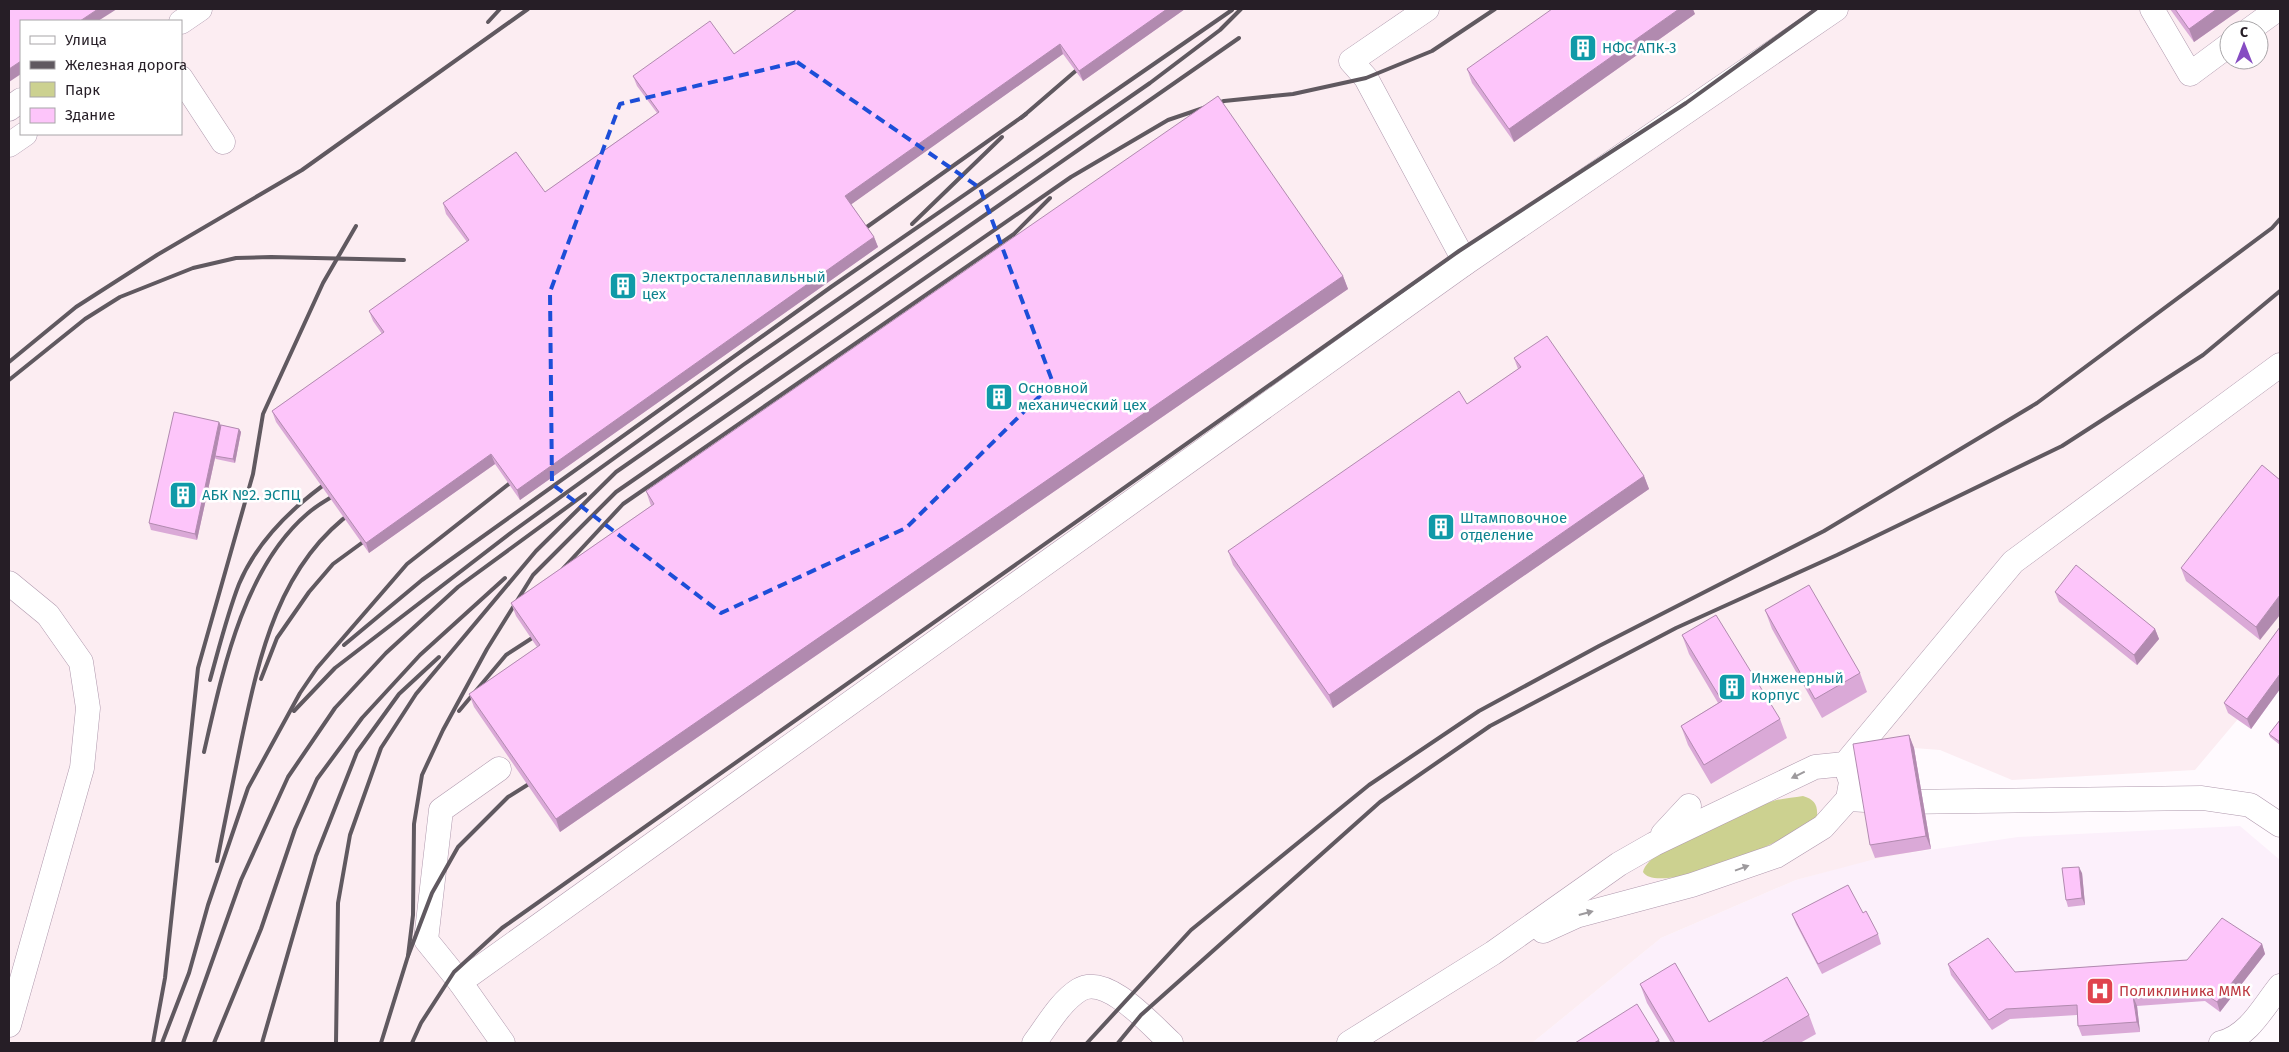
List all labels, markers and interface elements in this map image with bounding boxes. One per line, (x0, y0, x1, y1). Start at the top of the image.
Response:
legend (20, 20, 182, 135)
north arrow (2219, 20, 2269, 70)
text: С (2240, 24, 2248, 41)
text: Улица (65, 31, 107, 49)
building icon: НФС АПК-3 (1568, 33, 1598, 63)
place label: НФС АПК-3 (1602, 39, 1677, 57)
text: Железная дорога (65, 56, 187, 74)
text: Парк (65, 81, 100, 99)
text: Здание (65, 106, 115, 124)
place label: Электросталеплавильный цех (642, 268, 826, 303)
building icon: Электросталеплавильный цех (608, 271, 638, 301)
place label: Основной механический цех (1018, 379, 1147, 414)
building icon: Основной механический цех (984, 382, 1014, 412)
building icon: АБК №2. ЭСПЦ (168, 480, 198, 510)
place label: АБК №2. ЭСПЦ (202, 486, 301, 504)
place label: Штамповочное отделение (1460, 509, 1567, 544)
building icon: Штамповочное отделение (1426, 512, 1456, 542)
place label: Инженерный корпус (1751, 669, 1844, 704)
building icon: Инженерный корпус (1717, 672, 1747, 702)
one-way arrow (1791, 771, 1805, 779)
one-way arrow (1735, 864, 1750, 872)
one-way arrow (1579, 909, 1594, 917)
hospital icon: Поликлиника ММК (2085, 976, 2115, 1006)
place label: Поликлиника ММК (2119, 982, 2251, 1000)

